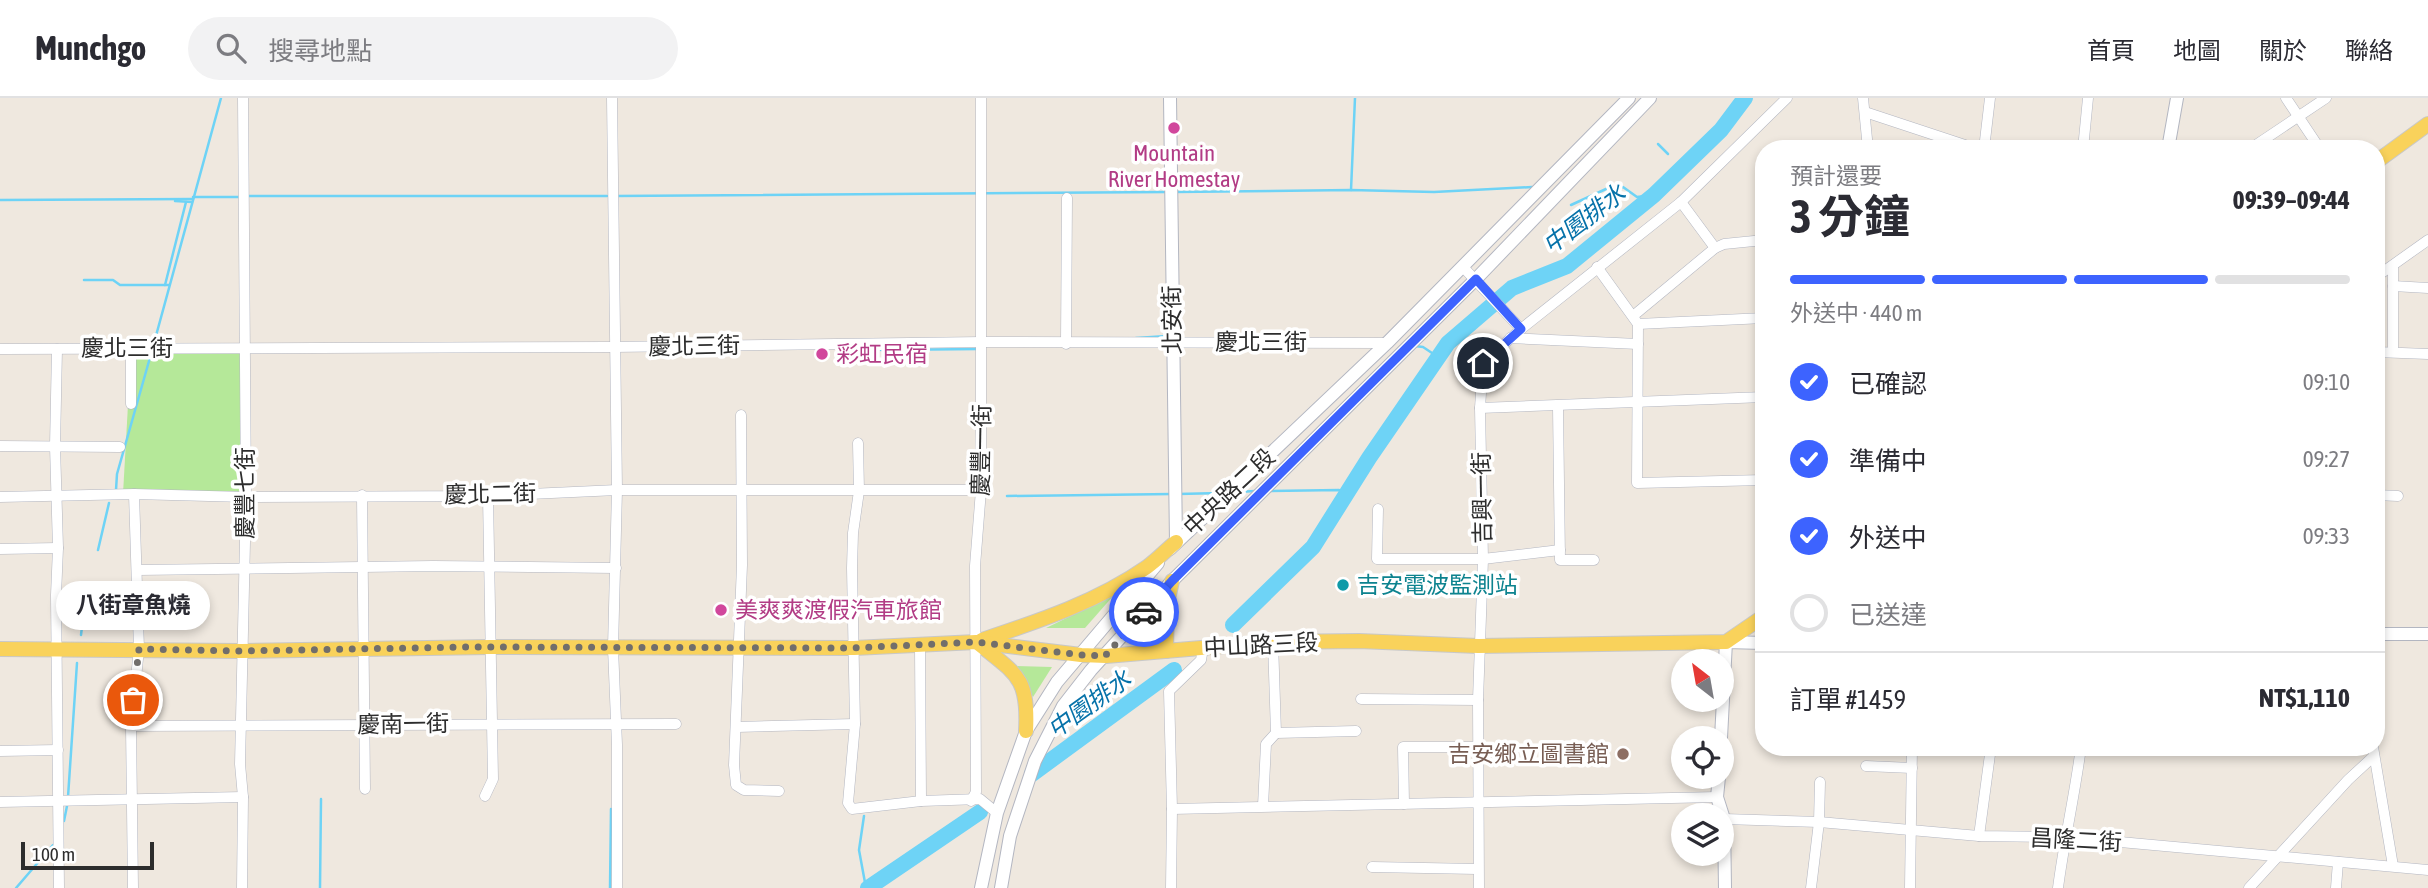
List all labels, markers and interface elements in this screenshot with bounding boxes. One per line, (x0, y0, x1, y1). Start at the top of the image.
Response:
search box (188, 17, 678, 80)
text: Munchgo (35, 29, 146, 67)
icon: search (212, 29, 250, 67)
text: 搜尋地點 (268, 36, 372, 66)
text: 首頁 (2087, 37, 2135, 64)
text: 地圖 (2173, 37, 2221, 64)
text: 關於 (2259, 37, 2307, 64)
text: 聯絡 (2345, 37, 2393, 64)
marker: Mountain River Homestay (1166, 120, 1182, 136)
place label: Mountain River Homestay (1108, 140, 1240, 192)
text: 預計還要 (1790, 163, 1882, 189)
water label: 中園排水 (1538, 179, 1631, 259)
text: 09:39–09:44 (2233, 185, 2350, 215)
text: 3 分鐘 (1790, 190, 1910, 243)
street label: 北安街 (1158, 285, 1186, 355)
text: 外送中 · 440 m (1790, 300, 1922, 326)
street label: 慶北三街 (1215, 329, 1307, 355)
street label: 慶北三街 (648, 332, 740, 360)
pin (1453, 333, 1513, 393)
street label: 慶北三街 (81, 335, 173, 361)
place label: 彩虹民宿 (836, 341, 928, 367)
icon: home (1464, 344, 1502, 382)
marker: 彩虹民宿 (814, 346, 830, 362)
icon: check (1790, 363, 1828, 401)
text: 已確認 (1849, 369, 1927, 399)
text: 09:10 (2303, 369, 2350, 395)
street label: 慶豐一街 (967, 404, 995, 496)
icon: check (1790, 440, 1828, 478)
street label: 中央路二段 (1178, 443, 1280, 541)
text: 準備中 (1849, 446, 1927, 476)
text: 09:27 (2303, 446, 2350, 472)
street label: 慶豐七街 (232, 447, 258, 539)
street label: 吉興一街 (1468, 452, 1496, 544)
street label: 慶北二街 (444, 480, 536, 508)
icon: check (1790, 517, 1828, 555)
text: 外送中 (1849, 523, 1927, 553)
text: 09:33 (2303, 523, 2350, 549)
place label: 吉安電波監測站 (1357, 572, 1518, 598)
courier (1109, 577, 1179, 647)
marker: 吉安電波監測站 (1335, 577, 1351, 593)
callout: 八街章魚燒 (56, 581, 210, 630)
text: 八街章魚燒 (76, 592, 191, 618)
icon: car (1125, 593, 1163, 631)
place label: 美爽爽渡假汽車旅館 (735, 597, 942, 623)
text: 已送達 (1849, 600, 1927, 630)
marker: 美爽爽渡假汽車旅館 (713, 602, 729, 618)
street label: 中山路三段 (1203, 629, 1319, 661)
north arrow (1671, 649, 1734, 712)
map controls (1671, 649, 1734, 866)
water label: 中園排水 (1042, 664, 1137, 743)
pin (103, 670, 163, 730)
icon: bag (114, 681, 152, 719)
text: NT$1,110 (2259, 683, 2350, 713)
text: 訂單 #1459 (1790, 685, 1906, 715)
street label: 慶南一街 (357, 710, 449, 738)
button: locate (1671, 726, 1734, 789)
place label: 吉安鄉立圖書館 (1448, 741, 1609, 767)
marker: 吉安鄉立圖書館 (1615, 746, 1631, 762)
button: layers (1671, 803, 1734, 866)
street label: 昌隆二街 (2029, 825, 2123, 855)
scale bar (21, 839, 154, 871)
text: 100 m (32, 843, 75, 865)

